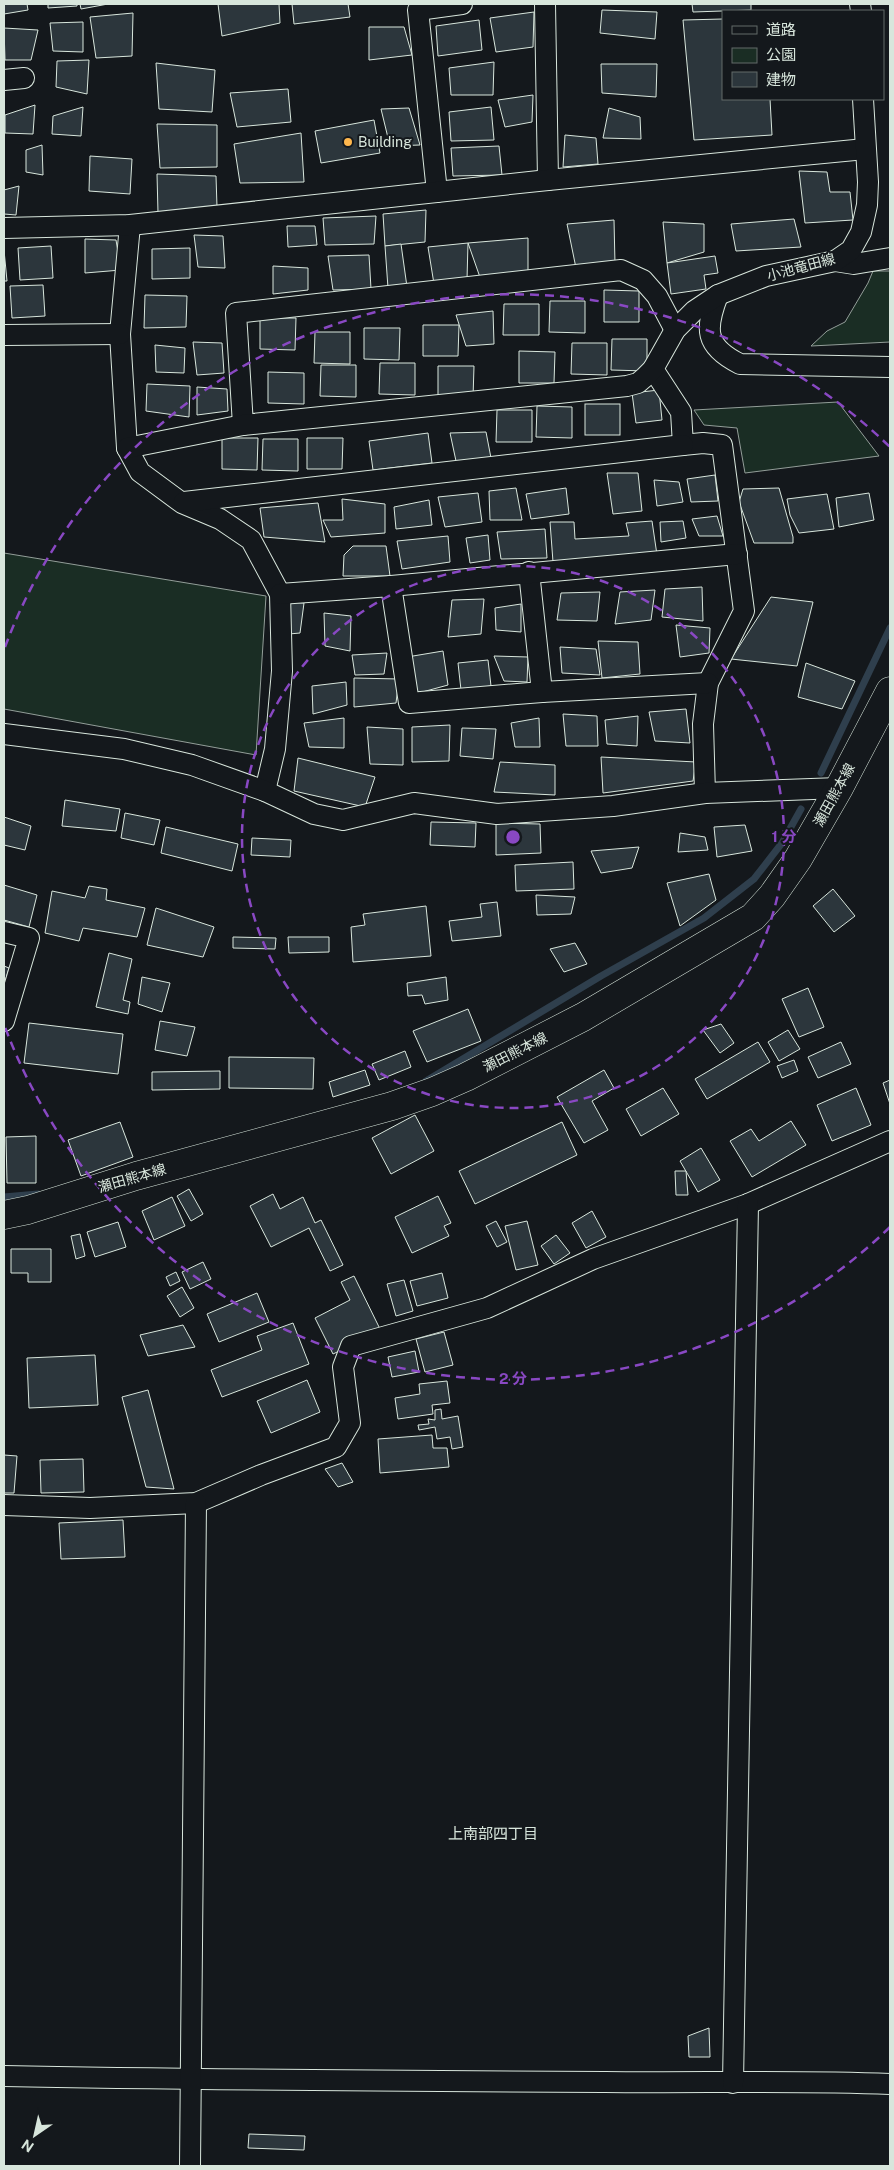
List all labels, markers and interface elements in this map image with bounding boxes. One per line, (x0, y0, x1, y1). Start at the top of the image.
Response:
legend (722, 10, 884, 100)
text: 道路 (766, 21, 796, 38)
text: 公園 (766, 46, 796, 63)
text: 建物 (766, 71, 796, 88)
place label: Building (358, 134, 412, 150)
marker: Building (342, 136, 354, 148)
street label: 小池竜田線 (765, 250, 837, 284)
street label: 瀬田熊本線 (810, 761, 858, 829)
centre of rings (504, 828, 522, 846)
text: 1 分 (772, 828, 796, 845)
street label: 瀬田熊本線 (480, 1029, 550, 1075)
street label: 瀬田熊本線 (96, 1161, 168, 1195)
text: 2 分 (499, 1370, 527, 1387)
district label: 上南部四丁目 (448, 1825, 538, 1842)
north arrow (10, 2110, 60, 2160)
text: N (19, 2136, 37, 2155)

